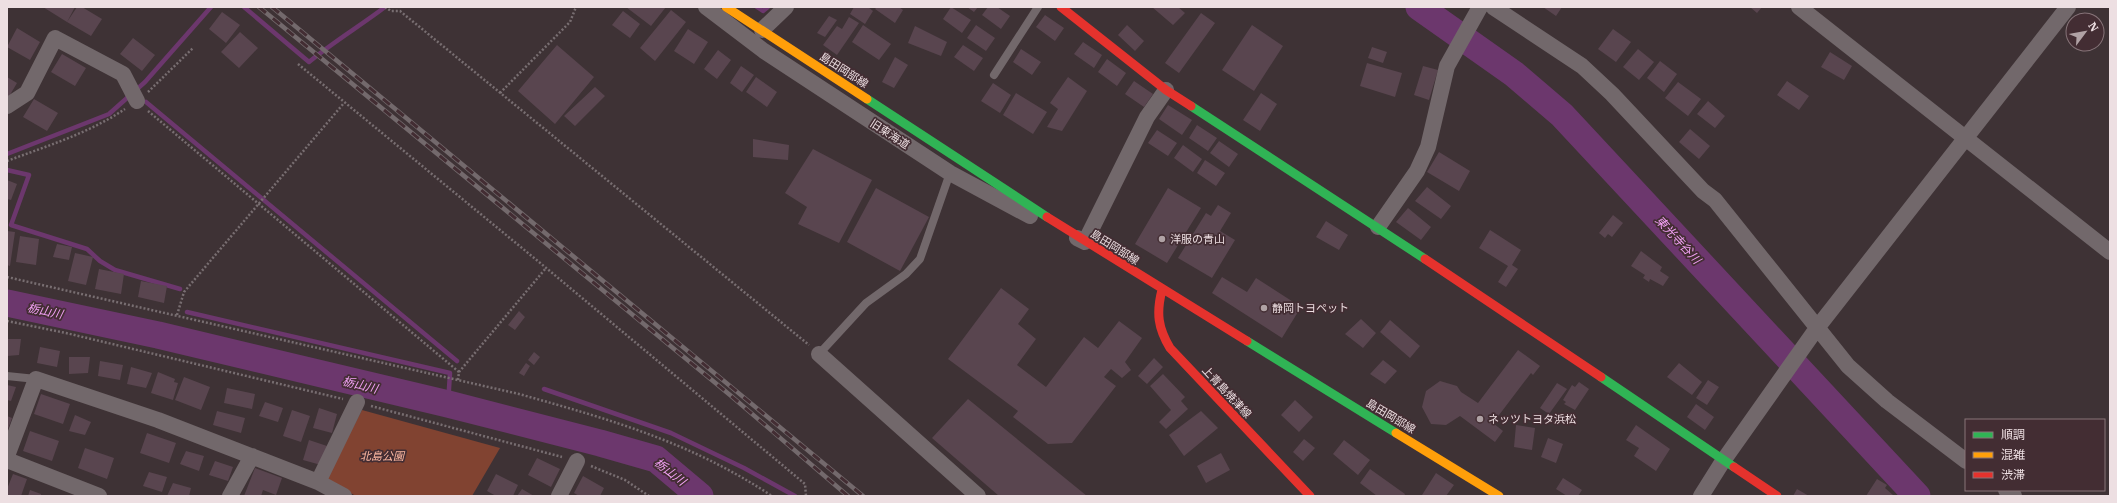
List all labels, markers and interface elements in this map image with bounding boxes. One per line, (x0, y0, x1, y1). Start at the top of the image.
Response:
north arrow (2065, 12, 2105, 52)
text: N (2085, 19, 2102, 34)
street label: 島田岡部線 (817, 49, 871, 91)
street label: 旧東海道 (868, 116, 912, 152)
water label: 東光寺谷川 (1652, 213, 1706, 268)
street label: 島田岡部線 (1088, 226, 1142, 268)
place label: 洋服の青山 (1170, 232, 1225, 246)
marker: 洋服の青山 (1157, 234, 1167, 244)
water label: 栃山川 (26, 299, 66, 322)
place label: 静岡トヨペット (1272, 301, 1349, 315)
marker: 静岡トヨペット (1259, 303, 1269, 313)
street label: 上青島焼津線 (1199, 363, 1255, 421)
water label: 栃山川 (341, 373, 381, 397)
street label: 島田岡部線 (1364, 396, 1418, 436)
place label: ネッツトヨタ浜松 (1488, 412, 1576, 426)
marker: ネッツトヨタ浜松 (1475, 414, 1485, 424)
legend (1965, 419, 2105, 491)
text: 順調 (2001, 427, 2025, 442)
text: 混雑 (2001, 447, 2025, 462)
park label: 北島公園 (360, 449, 406, 463)
water label: 栃山川 (652, 455, 691, 490)
text: 渋滞 (2001, 467, 2025, 482)

